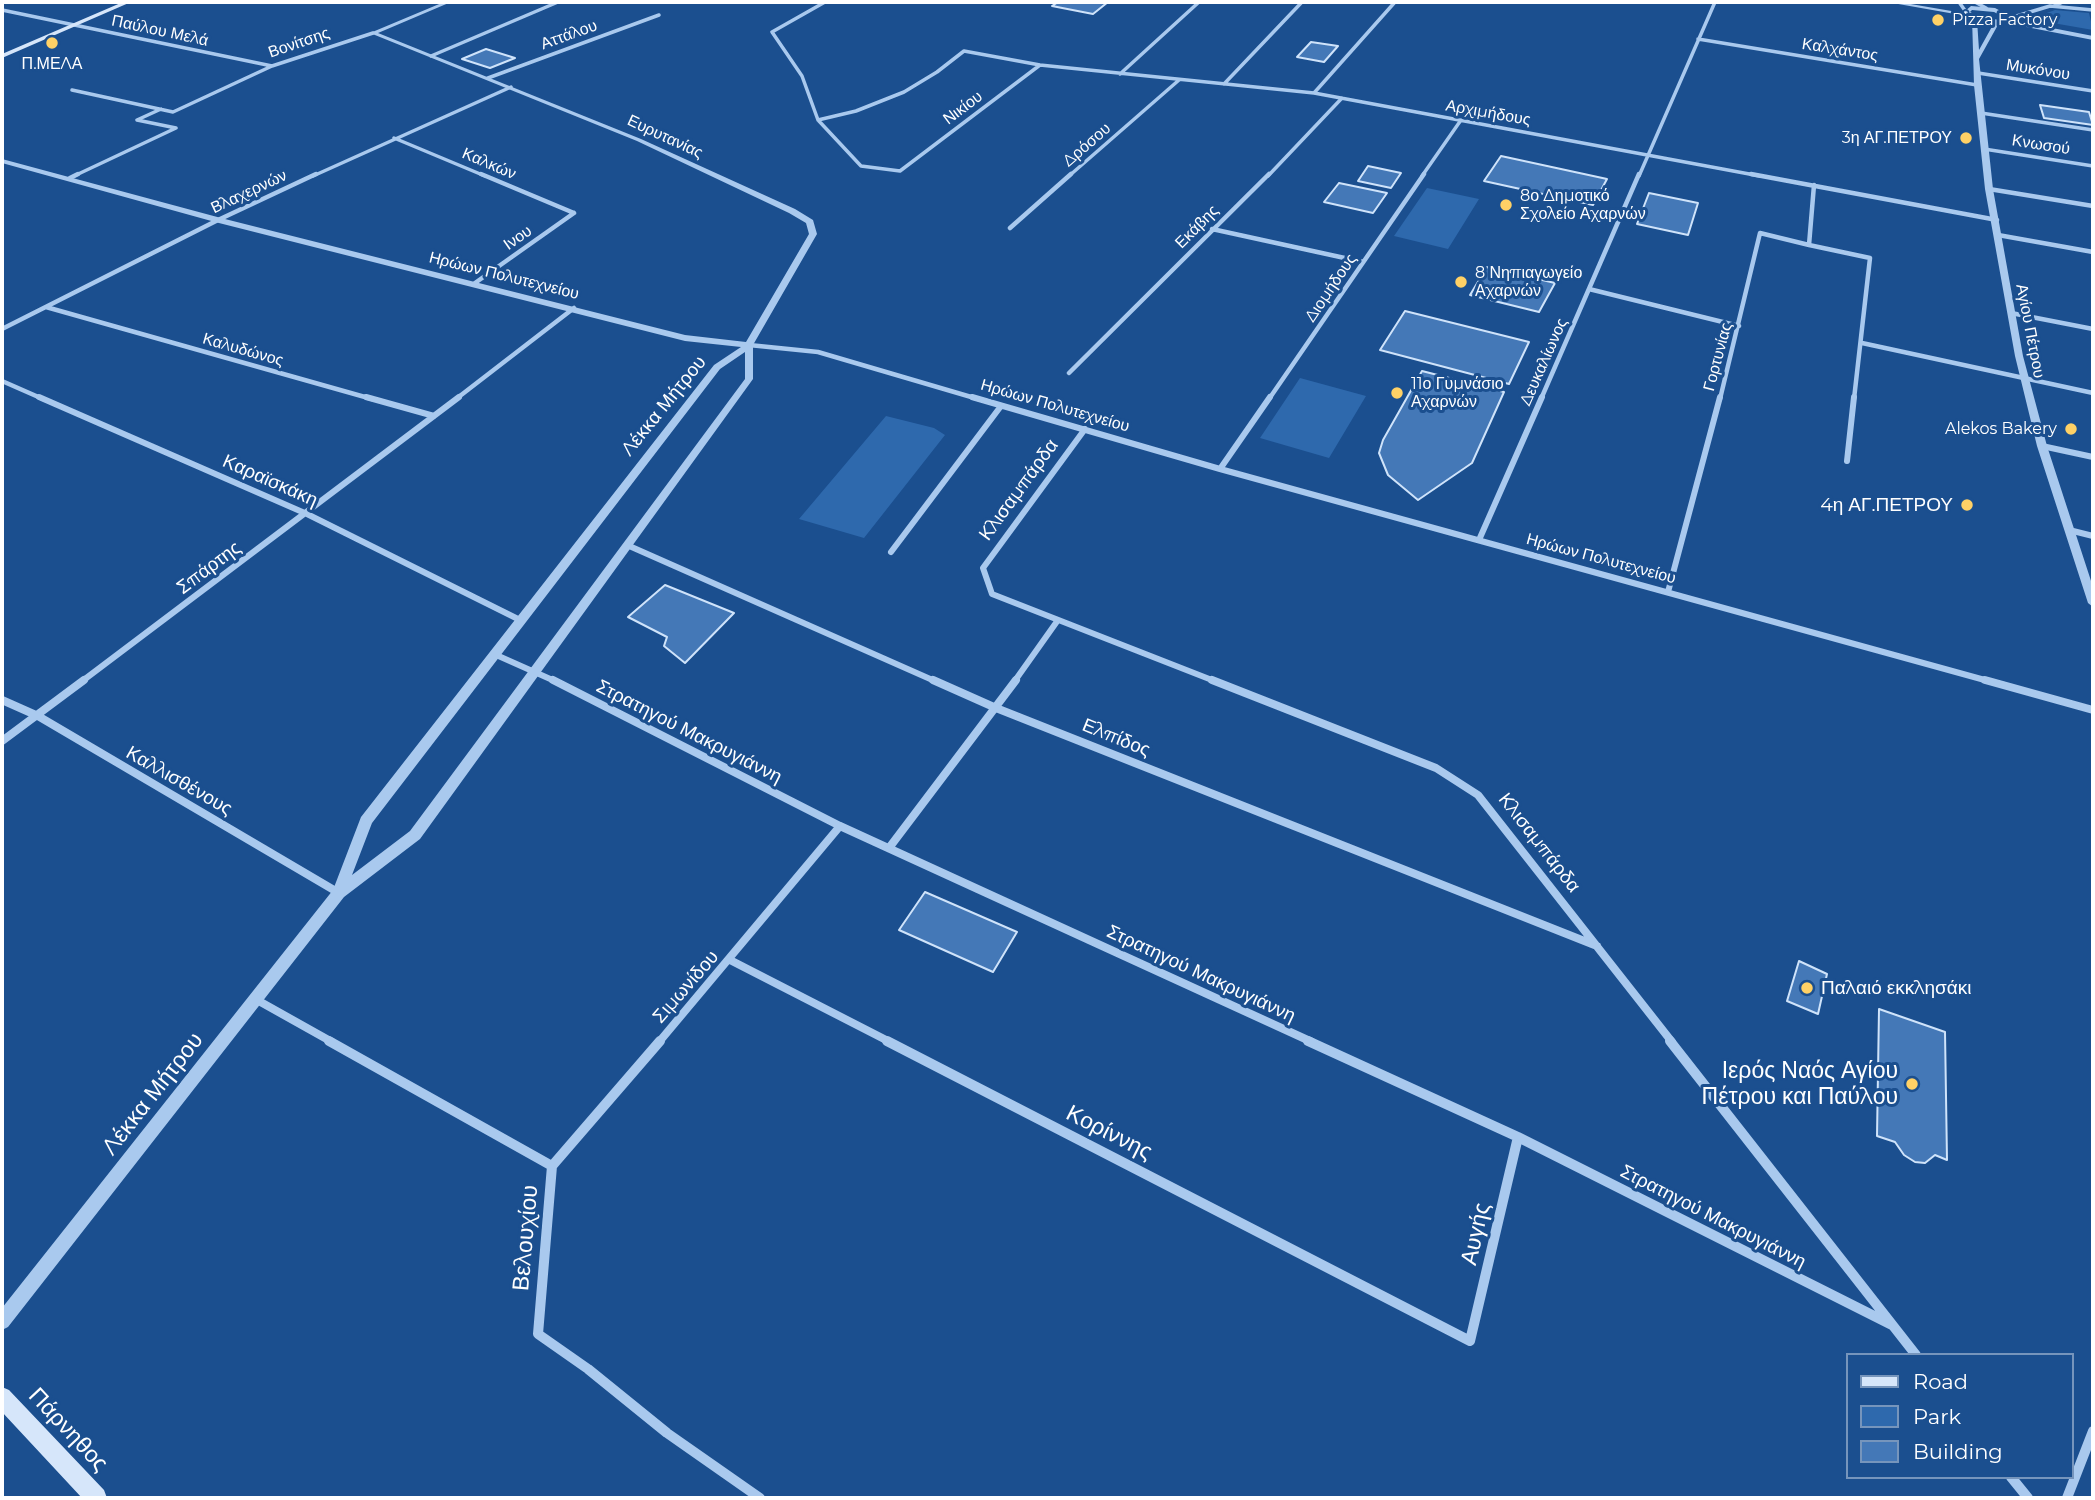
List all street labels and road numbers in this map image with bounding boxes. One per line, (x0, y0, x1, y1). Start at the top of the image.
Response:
street label: Παύλου Μελά (110, 11, 210, 51)
street label: Αττάλου (538, 16, 600, 54)
street label: Βονίτσης (266, 24, 332, 62)
street label: Καλχάντος (1801, 35, 1879, 65)
street label: Μυκόνου (2005, 55, 2071, 85)
street label: Νικίου (940, 87, 986, 129)
street label: Αρχιμήδους (1444, 96, 1532, 130)
street label: Ευρυτανίας (624, 111, 706, 163)
street label: Δρόσου (1059, 119, 1115, 171)
street label: Κνωσού (2011, 131, 2071, 159)
street label: Καλκών (459, 144, 519, 184)
street label: Βλαχερνών (208, 166, 290, 218)
street label: Εκάβης (1171, 201, 1223, 253)
street label: Ινου (500, 222, 536, 254)
street label: Ηρώων Πολυτεχνείου (427, 248, 581, 304)
street label: Διομήδους (1301, 250, 1361, 326)
street label: Αγίου Πέτρου (2011, 282, 2049, 380)
street label: Δευκαλίωνος (1516, 315, 1572, 409)
street label: Γορτυνίας (1700, 321, 1736, 393)
street label: Καλυδώνος (200, 329, 286, 371)
street label: Λέκκα Μήτρου (617, 351, 711, 461)
street label: Ηρώων Πολυτεχνείου (978, 376, 1132, 436)
street label: Κλισαμπάρδα (975, 435, 1063, 545)
street label: Καραϊσκάκη (219, 450, 321, 512)
street label: Ηρώων Πολυτεχνείου (1524, 530, 1678, 588)
street label: Σπάρτης (173, 537, 245, 599)
street label: Στρατηγού Μακρυγιάννη (592, 675, 786, 789)
street label: Ελπίδος (1079, 714, 1153, 762)
street label: Καλλισθένους (122, 741, 236, 821)
street label: Κλισαμπάρδα (1493, 789, 1585, 897)
street label: Στρατηγού Μακρυγιάννη (1103, 920, 1299, 1028)
street label: Σιμωνίδου (648, 946, 724, 1028)
street label: Λέκκα Μήτρου (97, 1027, 209, 1161)
street label: Κορίννης (1061, 1100, 1157, 1166)
street label: Στρατηγού Μακρυγιάννη (1616, 1160, 1810, 1274)
street label: Βελουχίου (508, 1184, 544, 1292)
street label: Αυγής (1455, 1200, 1497, 1268)
street label: Πάρνηθος (22, 1383, 114, 1477)

